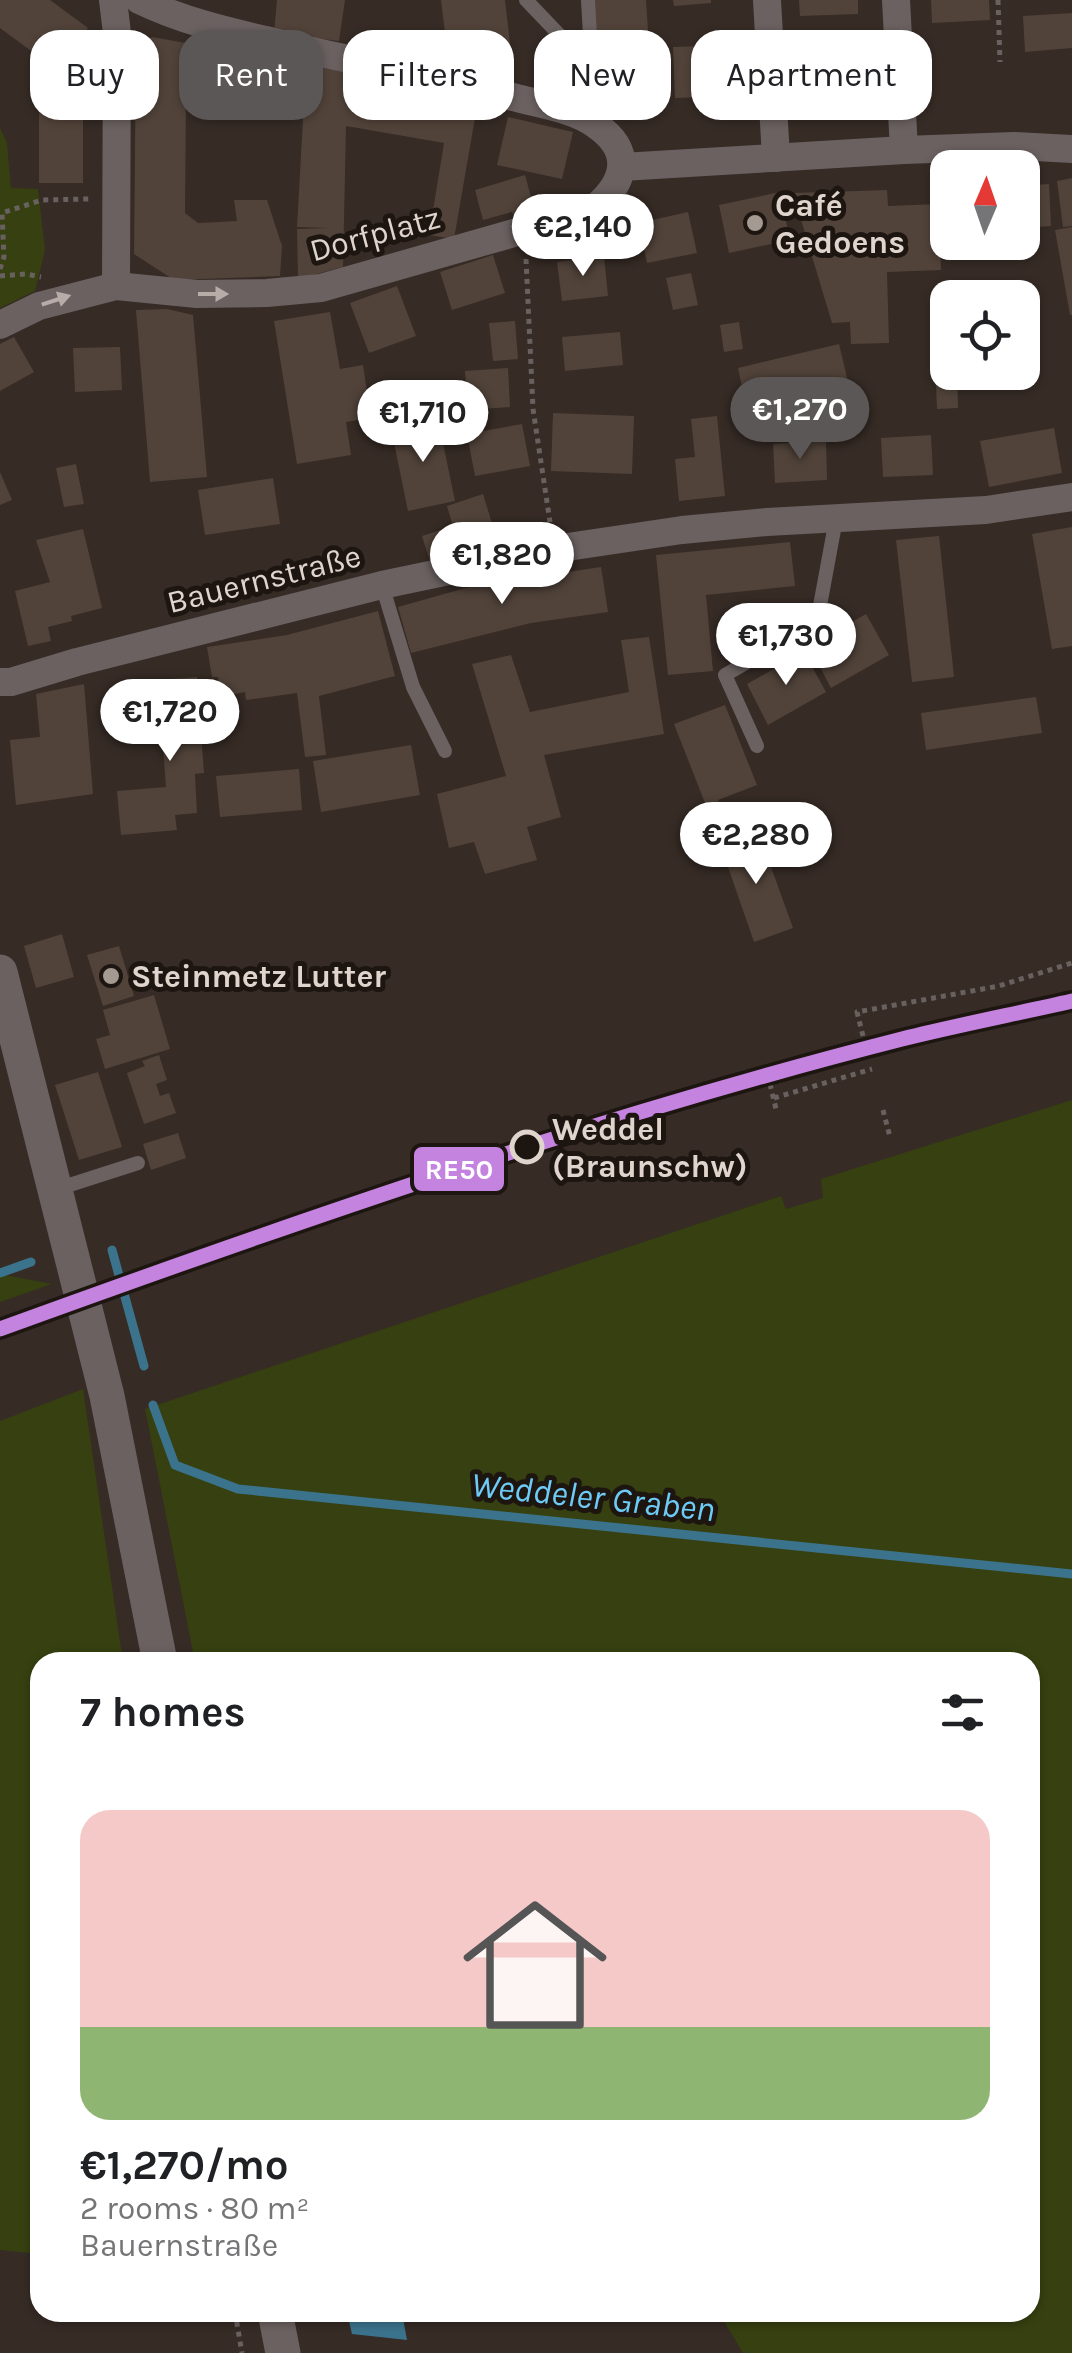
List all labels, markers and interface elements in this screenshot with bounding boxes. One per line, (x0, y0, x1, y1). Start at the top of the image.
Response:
chip: Buy (30, 30, 159, 120)
chip: Rent (179, 30, 323, 120)
chip: Filters (343, 30, 514, 120)
chip: New (534, 30, 671, 120)
chip: Apartment (691, 30, 932, 120)
north arrow (930, 150, 1040, 260)
map controls (930, 150, 1040, 390)
place label: Café Gedoens (775, 187, 905, 261)
pin: €2,140 (502, 194, 664, 279)
street label: Dorfplatz (306, 199, 444, 269)
text: €2,140 (534, 208, 632, 245)
marker: Café Gedoens (744, 212, 766, 234)
button: locate (930, 280, 1040, 390)
one-way arrow (198, 286, 230, 302)
one-way arrow (42, 292, 72, 307)
pin: €1,270 (719, 377, 881, 462)
pin: €1,710 (342, 380, 504, 465)
text: €1,270 (752, 391, 848, 428)
text: €1,710 (379, 394, 467, 431)
pin: €1,820 (421, 522, 583, 607)
text: €1,820 (452, 536, 552, 573)
street label: Bauernstraße (163, 537, 365, 621)
pin: €1,730 (705, 603, 867, 688)
text: €1,730 (738, 617, 834, 654)
pin: €1,720 (89, 679, 251, 764)
text: €1,720 (122, 693, 218, 730)
pin: €2,280 (675, 802, 837, 887)
text: €2,280 (702, 816, 810, 853)
place label: Steinmetz Lutter (131, 958, 386, 995)
marker: Steinmetz Lutter (100, 965, 122, 987)
place label: Weddel (Braunschw) (552, 1111, 748, 1185)
marker: Weddel (Braunschw) (511, 1131, 543, 1163)
line badge: RE50 (412, 1145, 506, 1193)
text: RE50 (425, 1153, 493, 1186)
water label: Weddeler Graben (469, 1464, 717, 1530)
icon: filters (935, 1685, 990, 1740)
text: 7 homes (80, 1687, 246, 1737)
icon: home (445, 1875, 625, 2055)
text: €1,270/mo (80, 2140, 289, 2190)
text: 2 rooms · 80 m² (80, 2190, 309, 2227)
text: Bauernstraße (80, 2227, 278, 2264)

